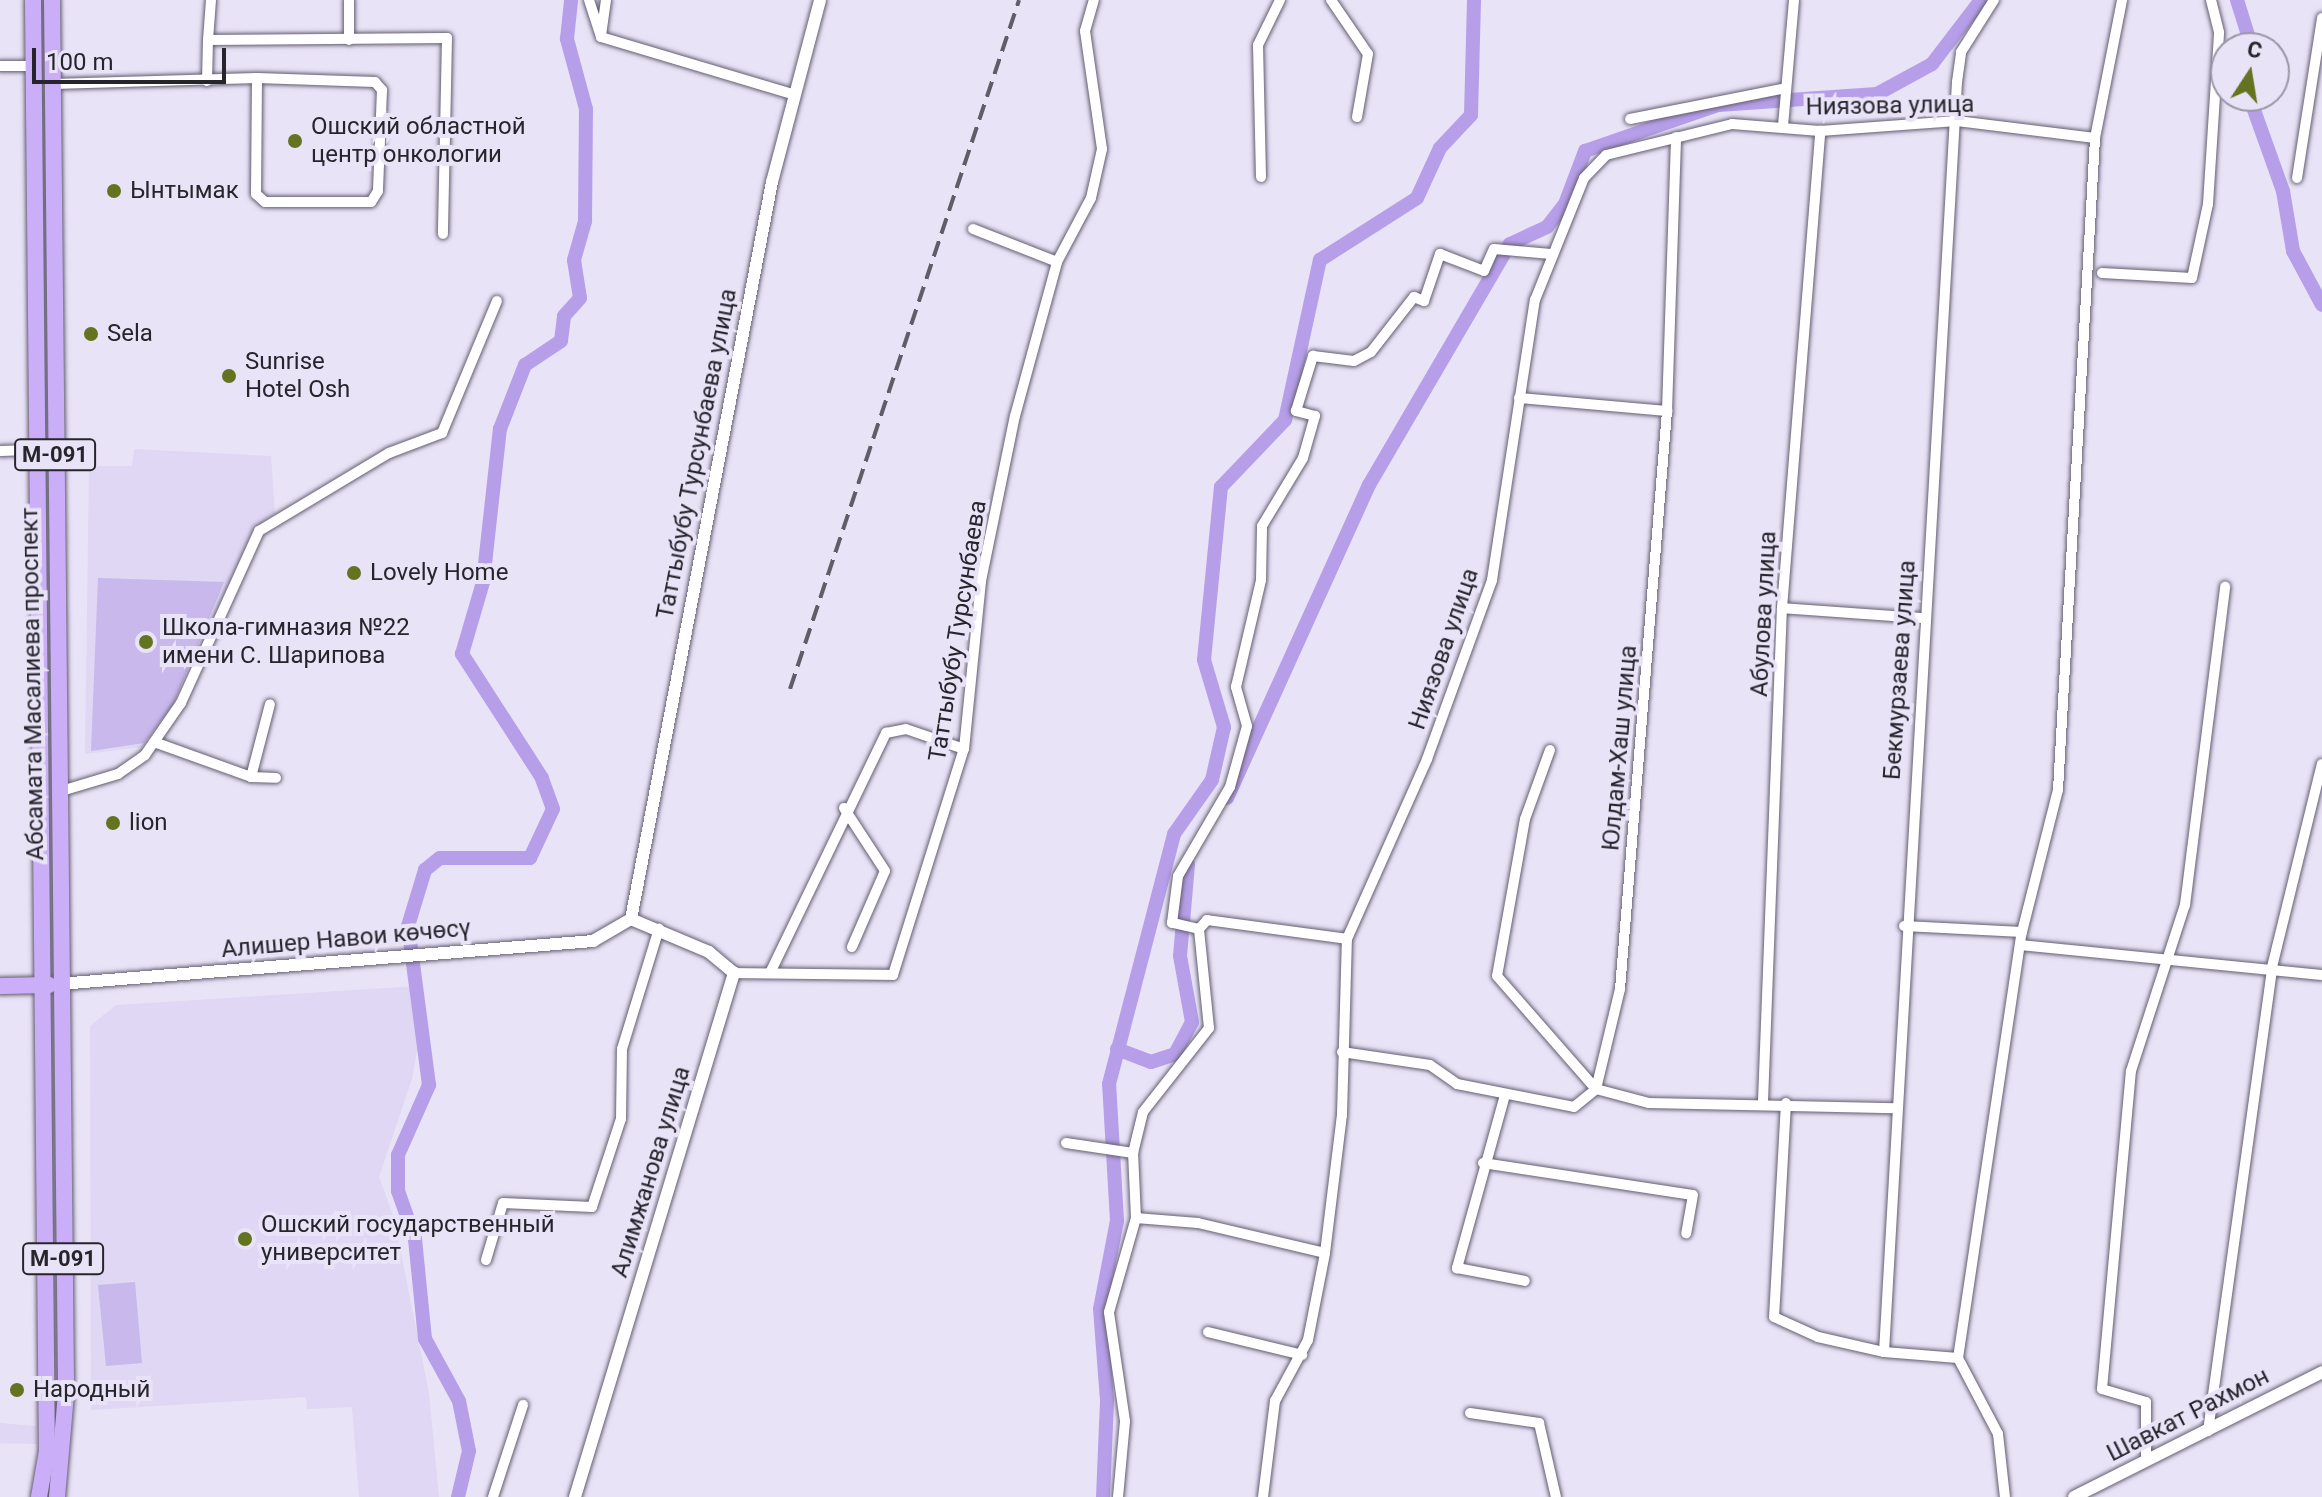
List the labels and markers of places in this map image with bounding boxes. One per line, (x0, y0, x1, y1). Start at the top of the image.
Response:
place label: Ошский областной центр онкологии (311, 113, 526, 169)
marker: Ошский областной центр онкологии (286, 132, 304, 150)
place label: Ынтымак (130, 177, 239, 205)
marker: Ынтымак (105, 182, 123, 200)
place label: Sela (107, 320, 153, 348)
marker: Sela (82, 325, 100, 343)
place label: Sunrise Hotel Osh (245, 348, 350, 404)
marker: Sunrise Hotel Osh (220, 367, 238, 385)
place label: Lovely Home (370, 559, 508, 587)
marker: Lovely Home (345, 564, 363, 582)
place label: Школа-гимназия №22 имени С. Шарипова (162, 614, 410, 670)
marker: Школа-гимназия №22 имени С. Шарипова (137, 633, 155, 651)
place label: lion (129, 809, 168, 837)
marker: lion (104, 814, 122, 832)
place label: Ошский государственный университет (261, 1211, 555, 1267)
marker: Ошский государственный университет (236, 1230, 254, 1248)
place label: Народный (33, 1376, 150, 1404)
marker: Народный (8, 1381, 26, 1399)

